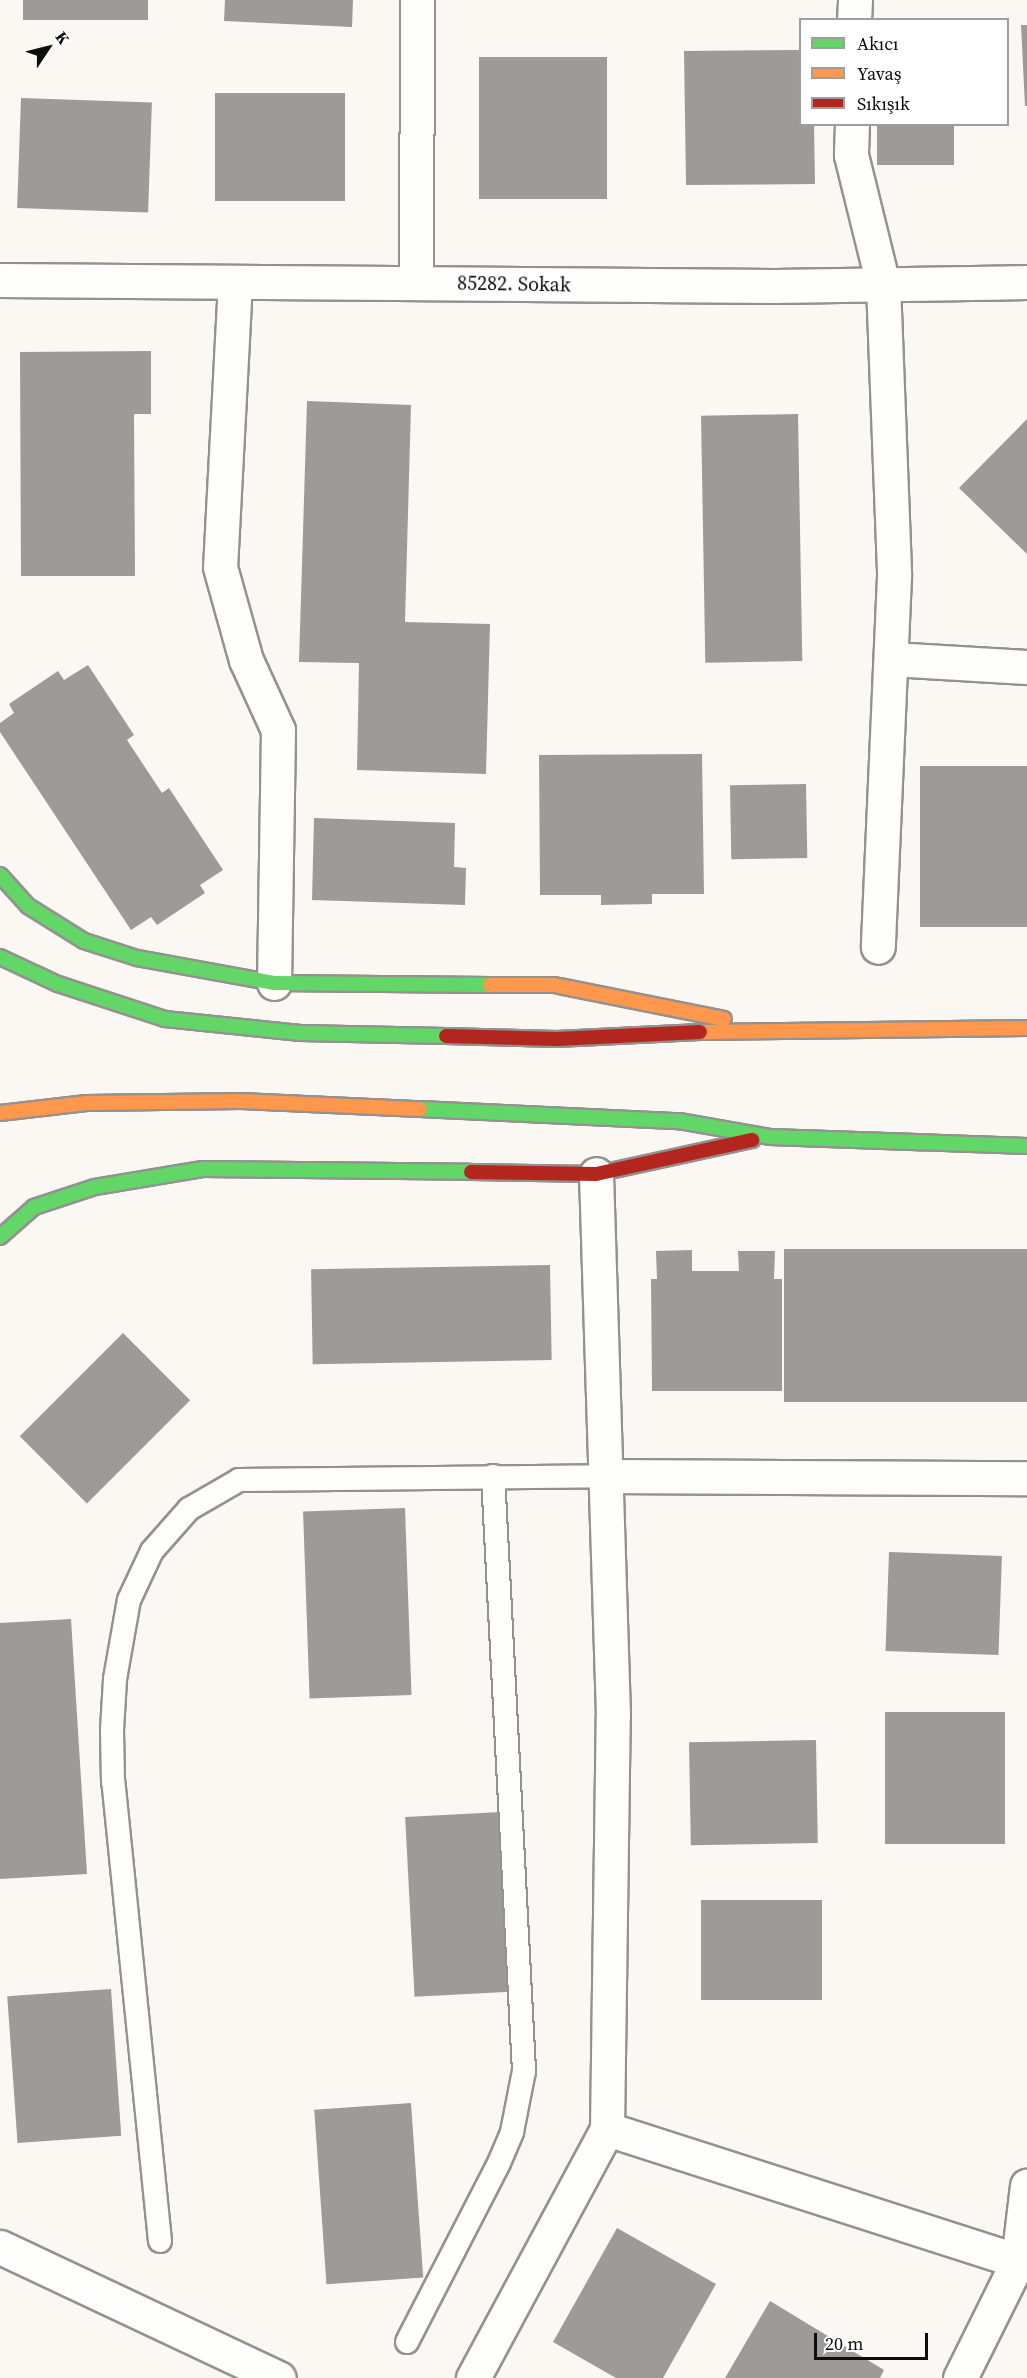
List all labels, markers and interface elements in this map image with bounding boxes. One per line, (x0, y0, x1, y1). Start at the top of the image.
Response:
north arrow (18, 18, 78, 78)
legend (799, 18, 1009, 126)
text: K (51, 27, 75, 49)
text: Akıcı (857, 31, 898, 56)
text: Yavaş (857, 61, 902, 86)
text: Sıkışık (857, 91, 910, 116)
street label: 85282. Sokak (457, 271, 571, 297)
scale bar (817, 2321, 931, 2359)
text: 20 m (825, 2331, 863, 2356)

